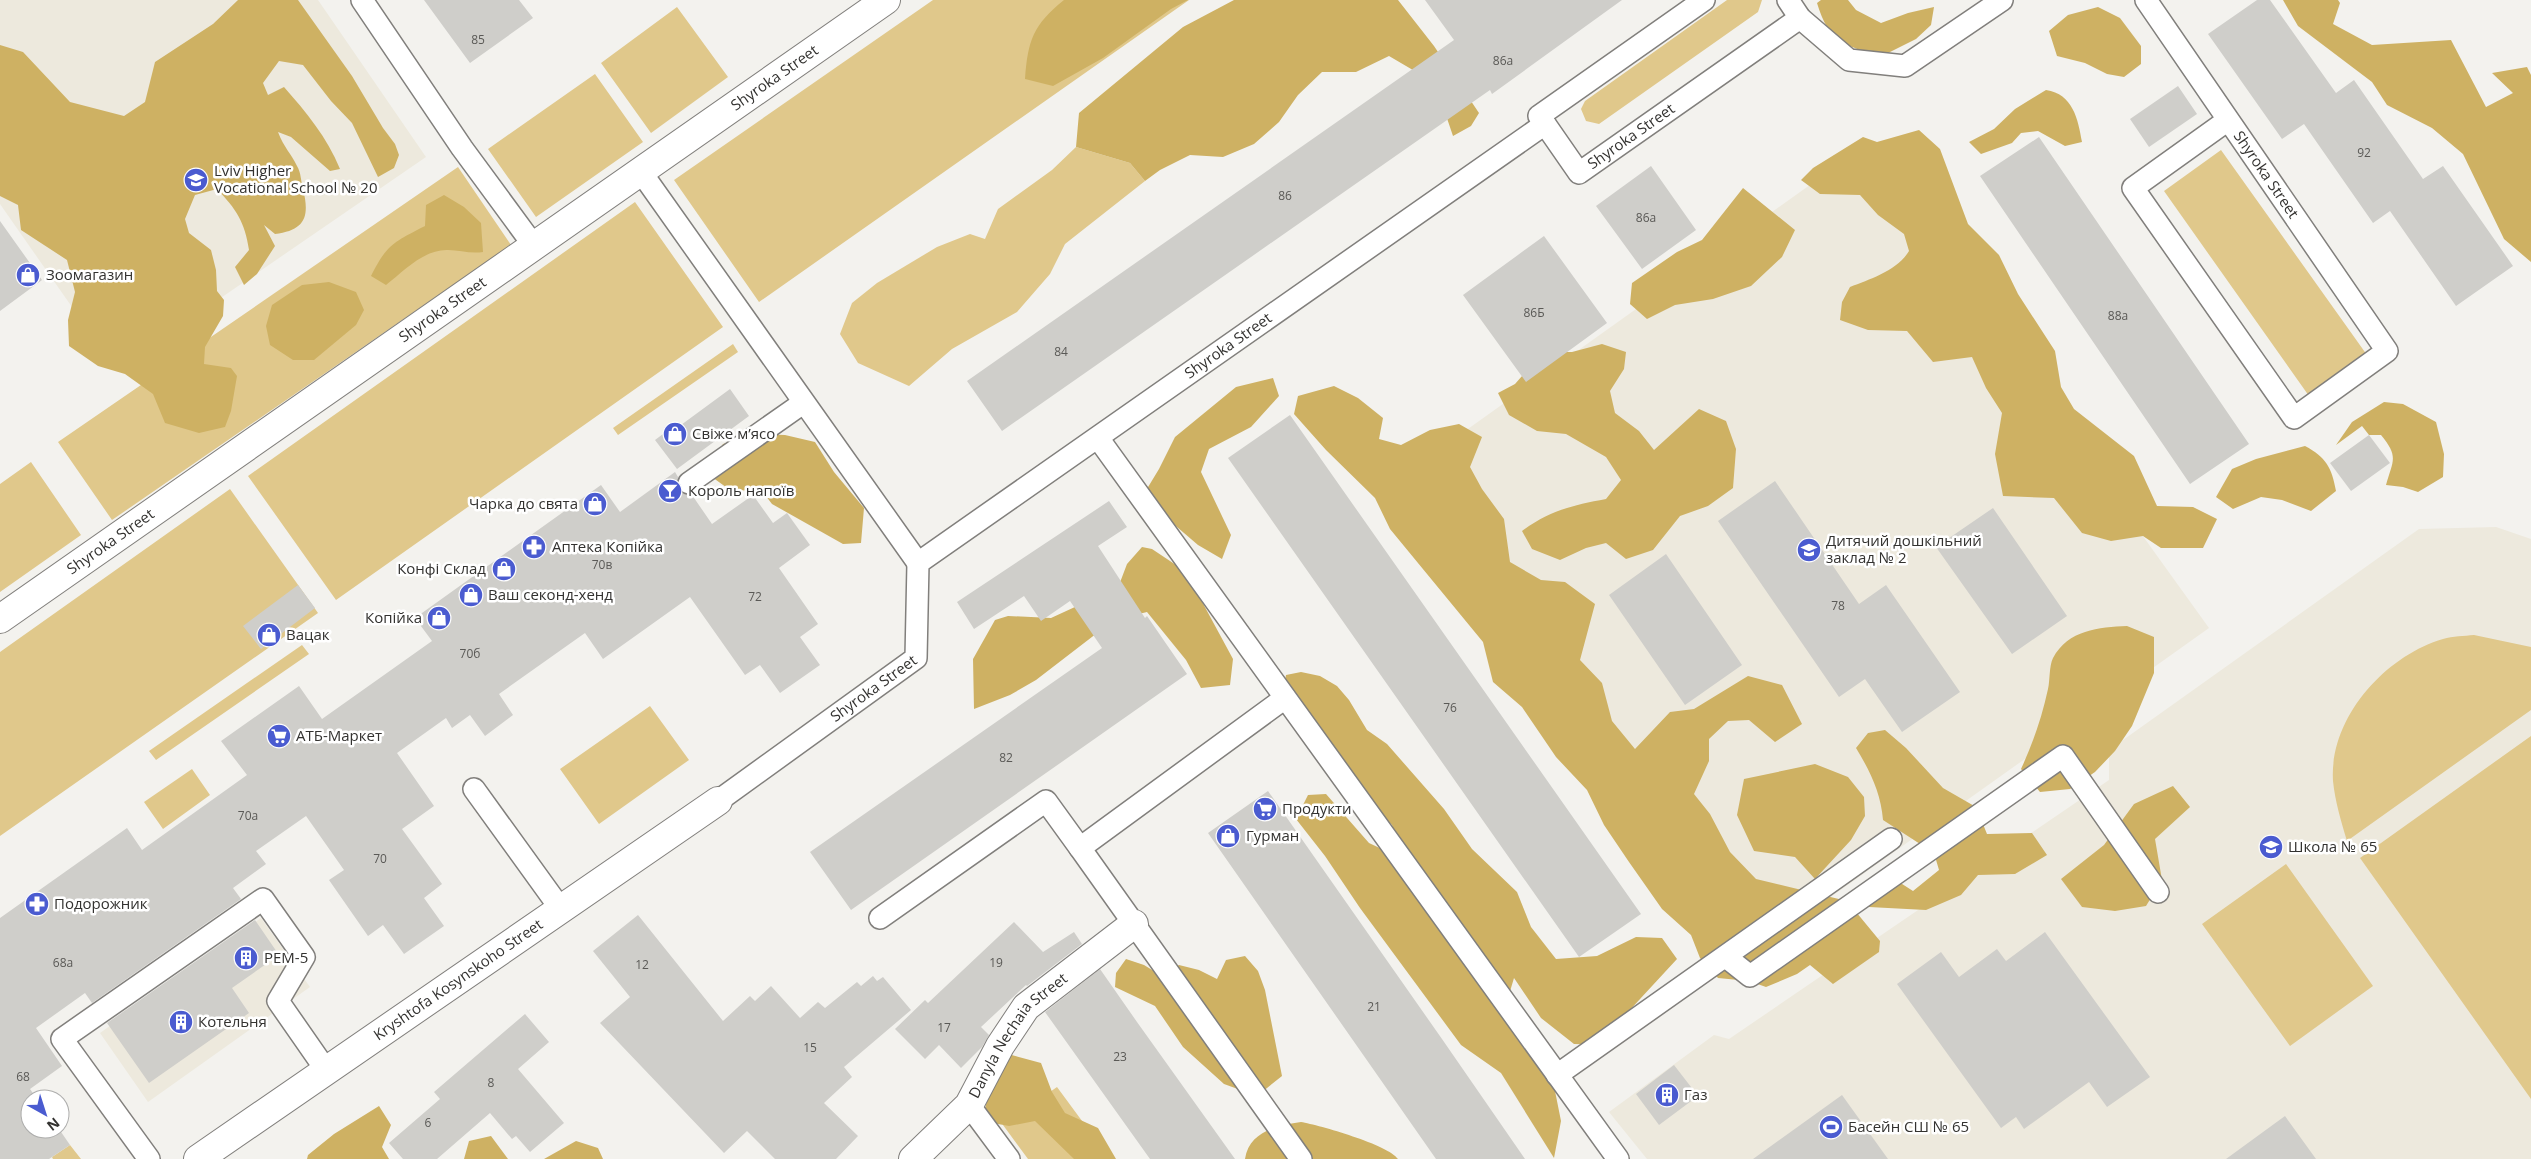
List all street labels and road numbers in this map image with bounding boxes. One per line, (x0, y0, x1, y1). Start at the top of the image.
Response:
street label: Shyroka Street (726, 39, 822, 114)
street label: Shyroka Street (1583, 98, 1678, 173)
street label: Shyroka Street (2230, 126, 2304, 222)
street label: Shyroka Street (394, 271, 490, 346)
street label: Shyroka Street (1180, 307, 1275, 382)
street label: Shyroka Street (62, 503, 158, 578)
street label: Shyroka Street (826, 650, 920, 726)
street label: Kryshtofa Kosynskoho Street (369, 914, 546, 1044)
street label: Danyla Nechaia Street (963, 968, 1071, 1101)

